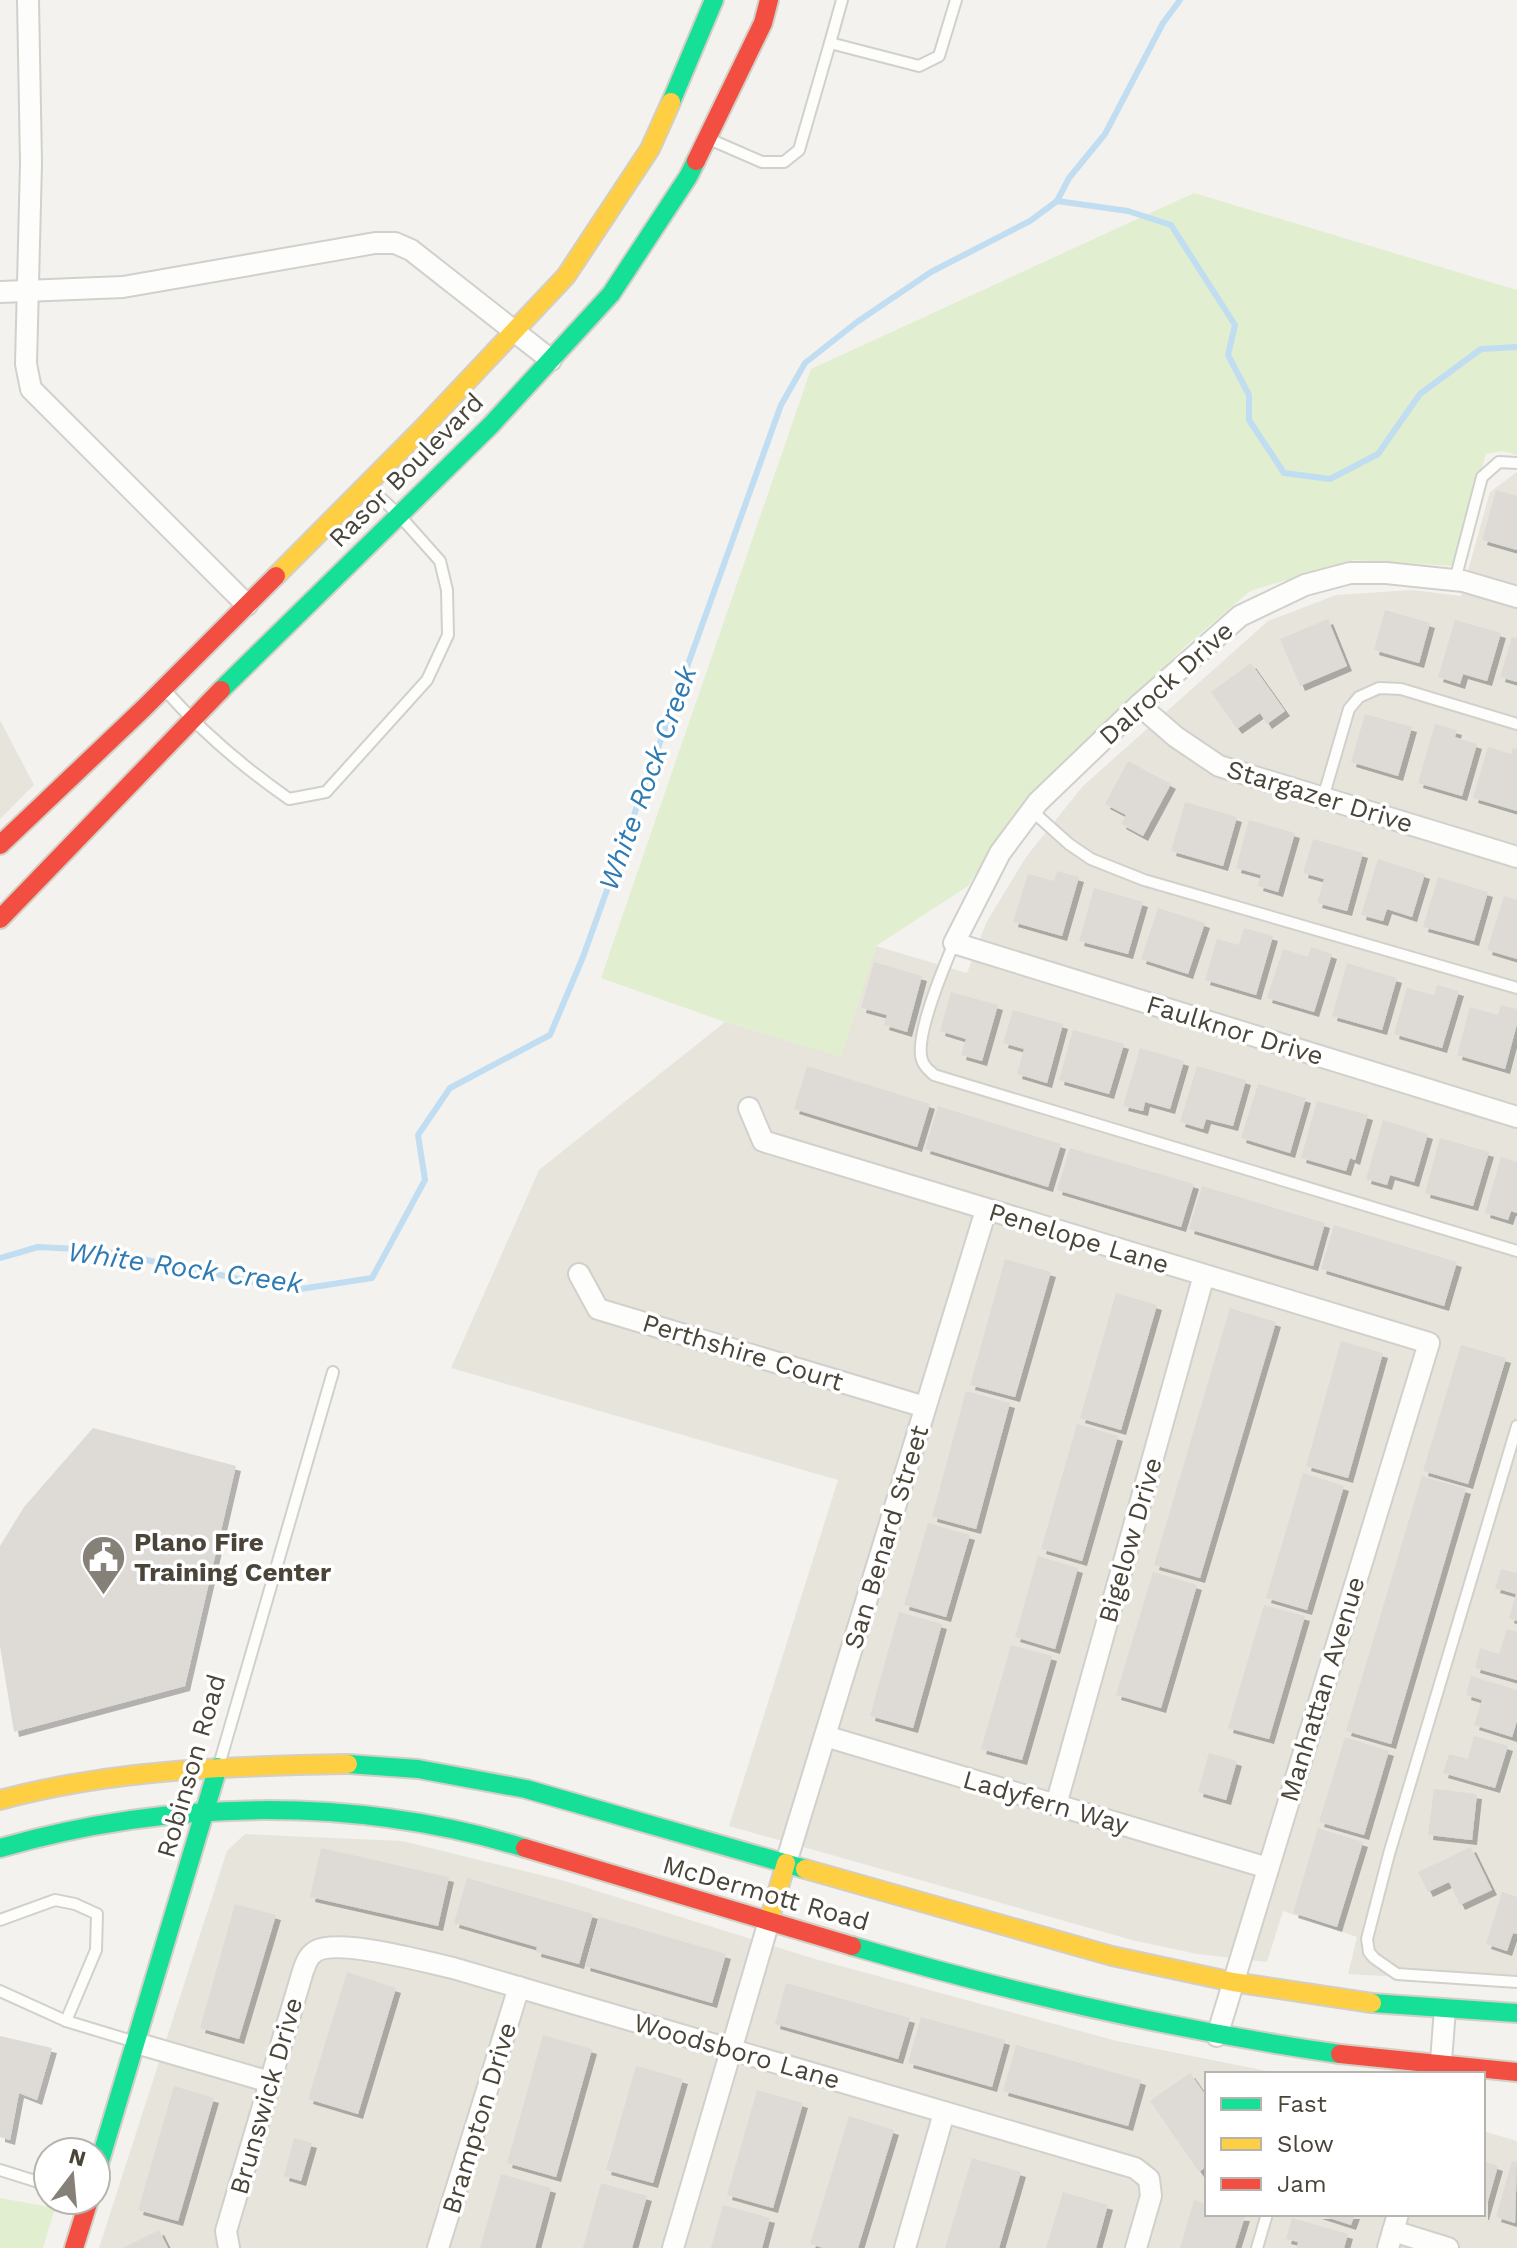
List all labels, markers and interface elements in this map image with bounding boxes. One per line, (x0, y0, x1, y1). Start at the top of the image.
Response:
street label: Rasor Boulevard (323, 387, 489, 553)
street label: Dalrock Drive (1093, 615, 1239, 751)
water label: White Rock Creek (592, 661, 704, 895)
street label: Stargazer Drive (1223, 753, 1417, 839)
street label: Faulknor Drive (1143, 989, 1327, 1071)
street label: Penelope Lane (985, 1196, 1173, 1280)
water label: White Rock Creek (65, 1235, 305, 1300)
street label: Perthshire Court (639, 1307, 847, 1397)
street label: San Benard Street (838, 1421, 934, 1653)
street label: Bigelow Drive (1092, 1454, 1168, 1626)
place label: Plano Fire Training Center (134, 1527, 332, 1587)
public building icon: Plano Fire Training Center (79, 1533, 127, 1596)
street label: Manhattan Avenue (1273, 1573, 1371, 1805)
street label: Robinson Road (150, 1671, 232, 1861)
street label: Ladyfern Way (960, 1764, 1133, 1840)
street label: McDermott Road (659, 1849, 873, 1937)
street label: Brunswick Drive (224, 1994, 308, 2198)
street label: Woodsboro Lane (630, 2007, 844, 2095)
street label: Brampton Drive (436, 2019, 522, 2217)
legend (1205, 2072, 1485, 2216)
text: Fast (1277, 2090, 1327, 2118)
text: Slow (1277, 2130, 1334, 2158)
north arrow (32, 2136, 112, 2216)
text: N (66, 2143, 89, 2172)
text: Jam (1277, 2170, 1327, 2198)

